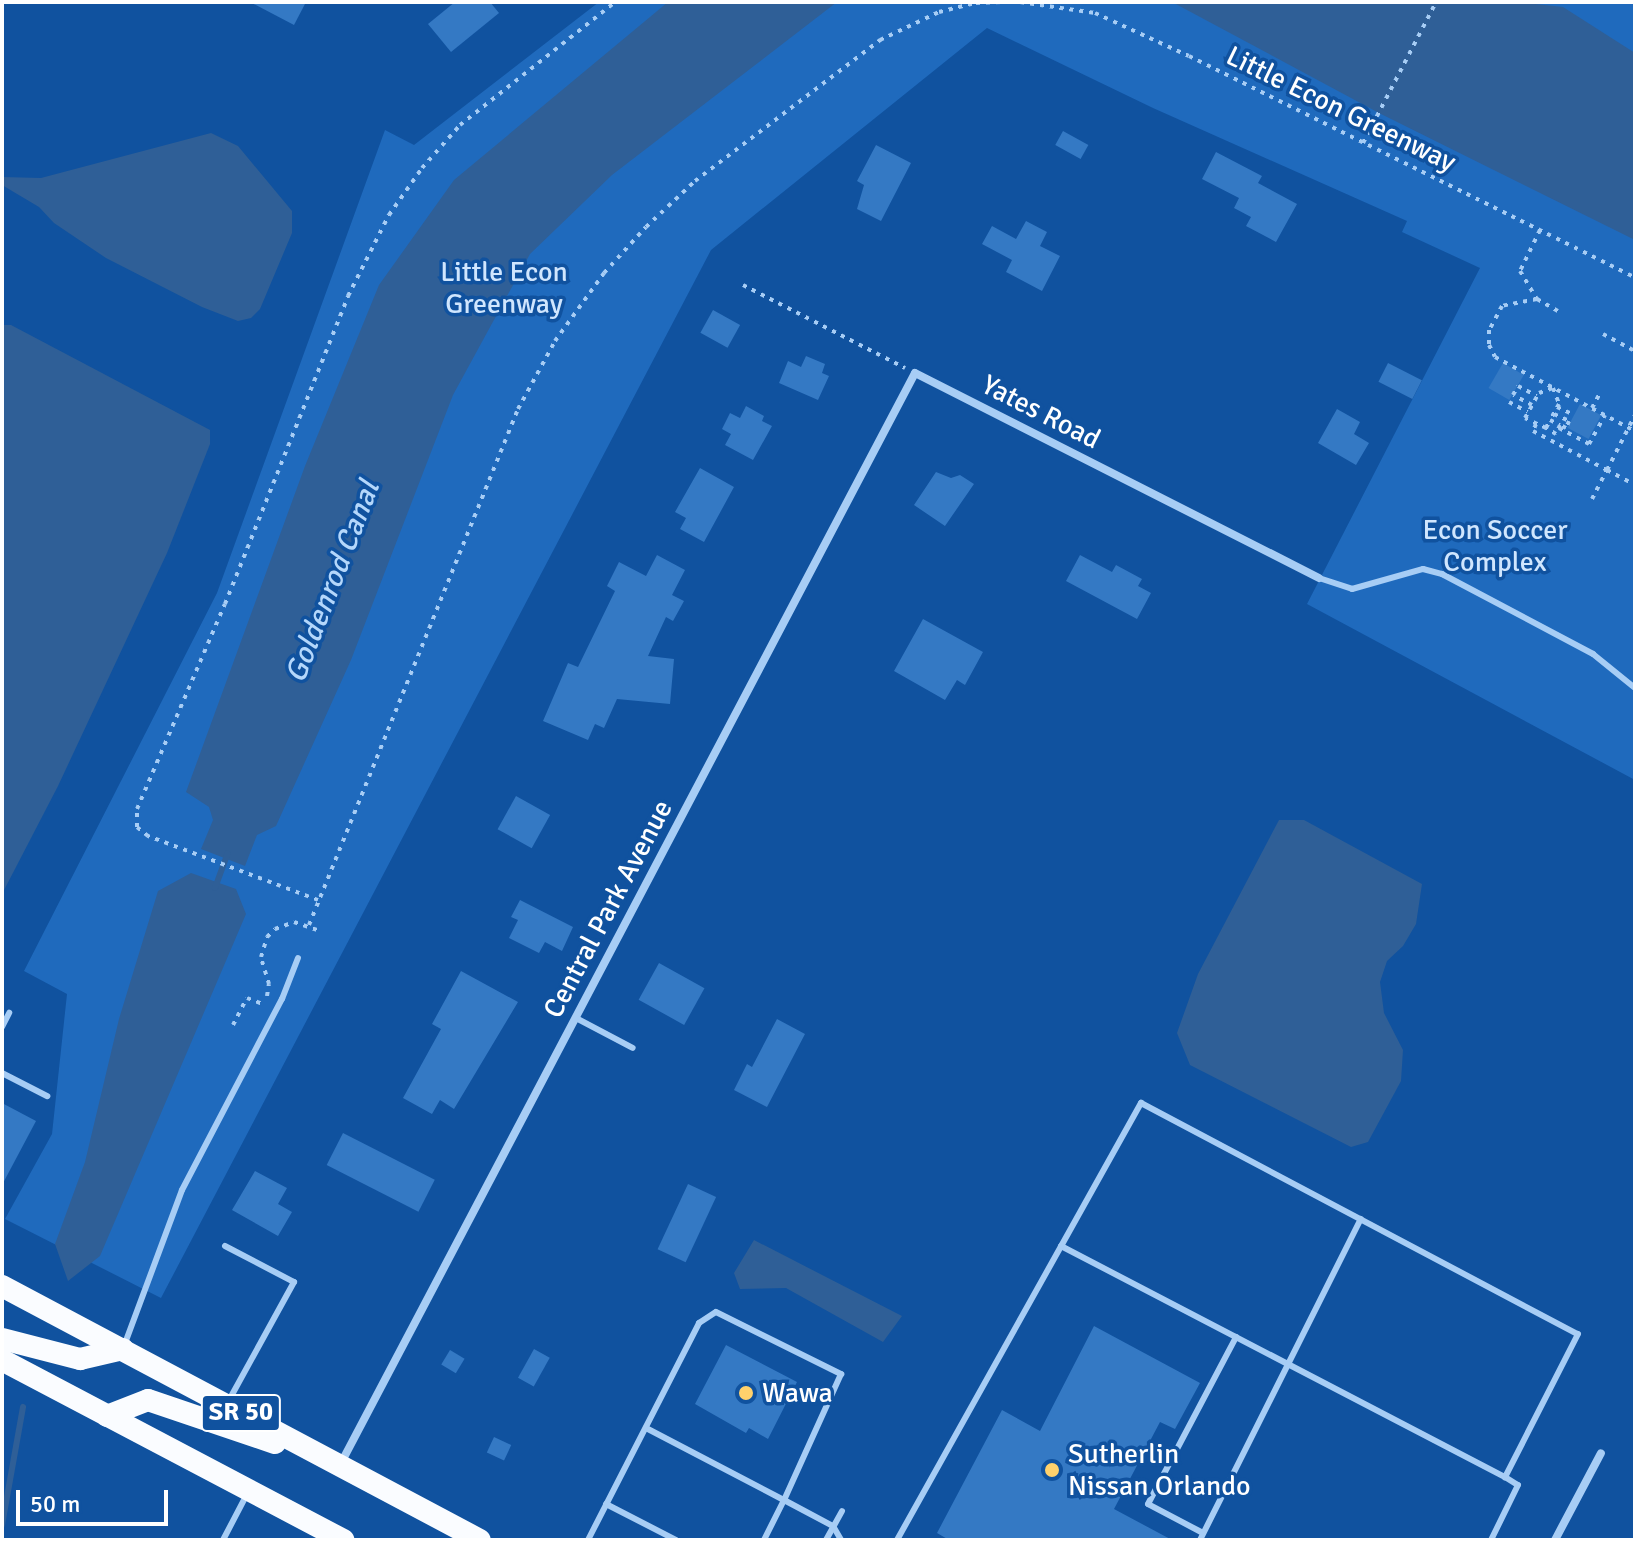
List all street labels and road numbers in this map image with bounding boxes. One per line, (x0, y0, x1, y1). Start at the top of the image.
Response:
street label: Little Econ Greenway (1221, 39, 1461, 179)
street label: Yates Road (976, 368, 1106, 456)
street label: Central Park Avenue (536, 794, 680, 1024)
road number: SR 50 (199, 1391, 283, 1435)

